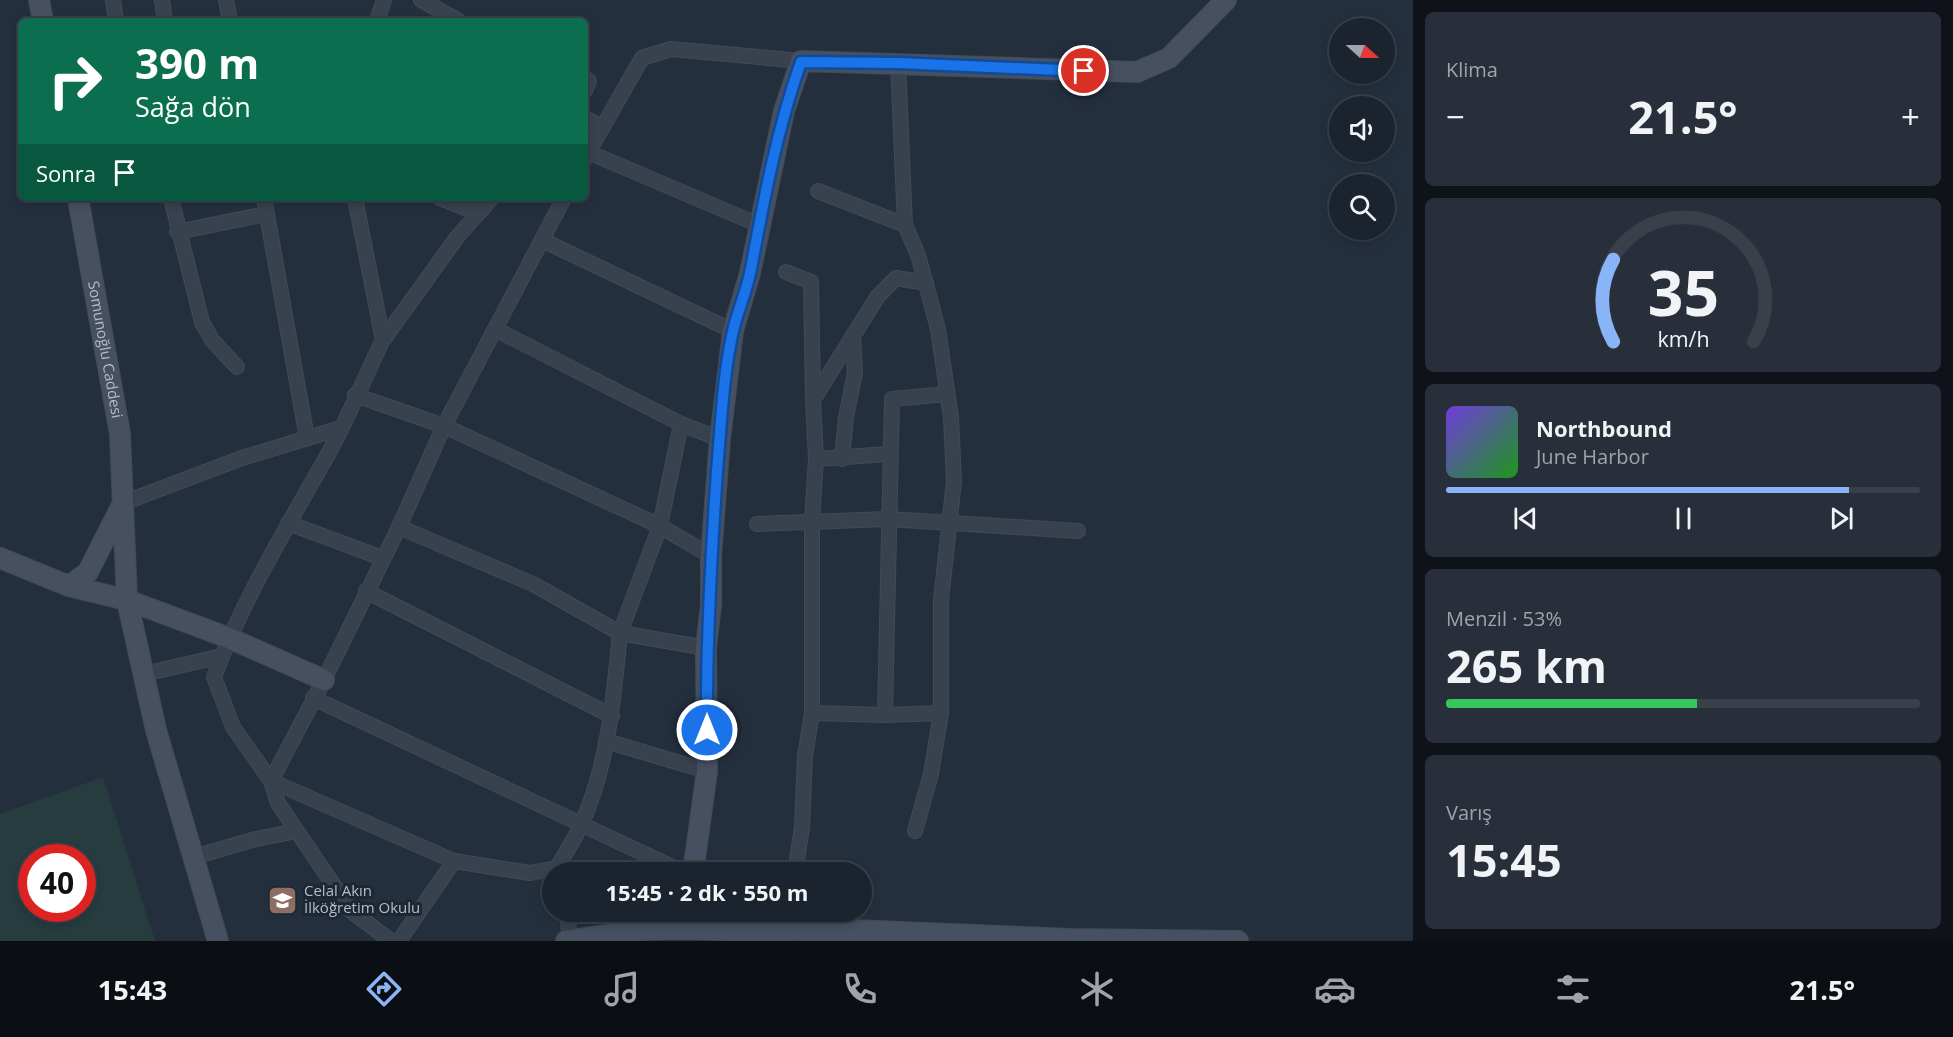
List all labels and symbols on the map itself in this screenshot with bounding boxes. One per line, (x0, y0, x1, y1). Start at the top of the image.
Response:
north arrow (1329, 18, 1395, 84)
pin (1058, 45, 1109, 96)
street label: Somunoğlu Caddesi (84, 279, 128, 420)
position arrow (675, 698, 739, 762)
speed limit sign: 40 (18, 844, 96, 922)
place label: Celal Akın İlköğretim Okulu (304, 880, 420, 917)
school or university icon: Celal Akın İlköğretim Okulu (267, 884, 299, 916)

